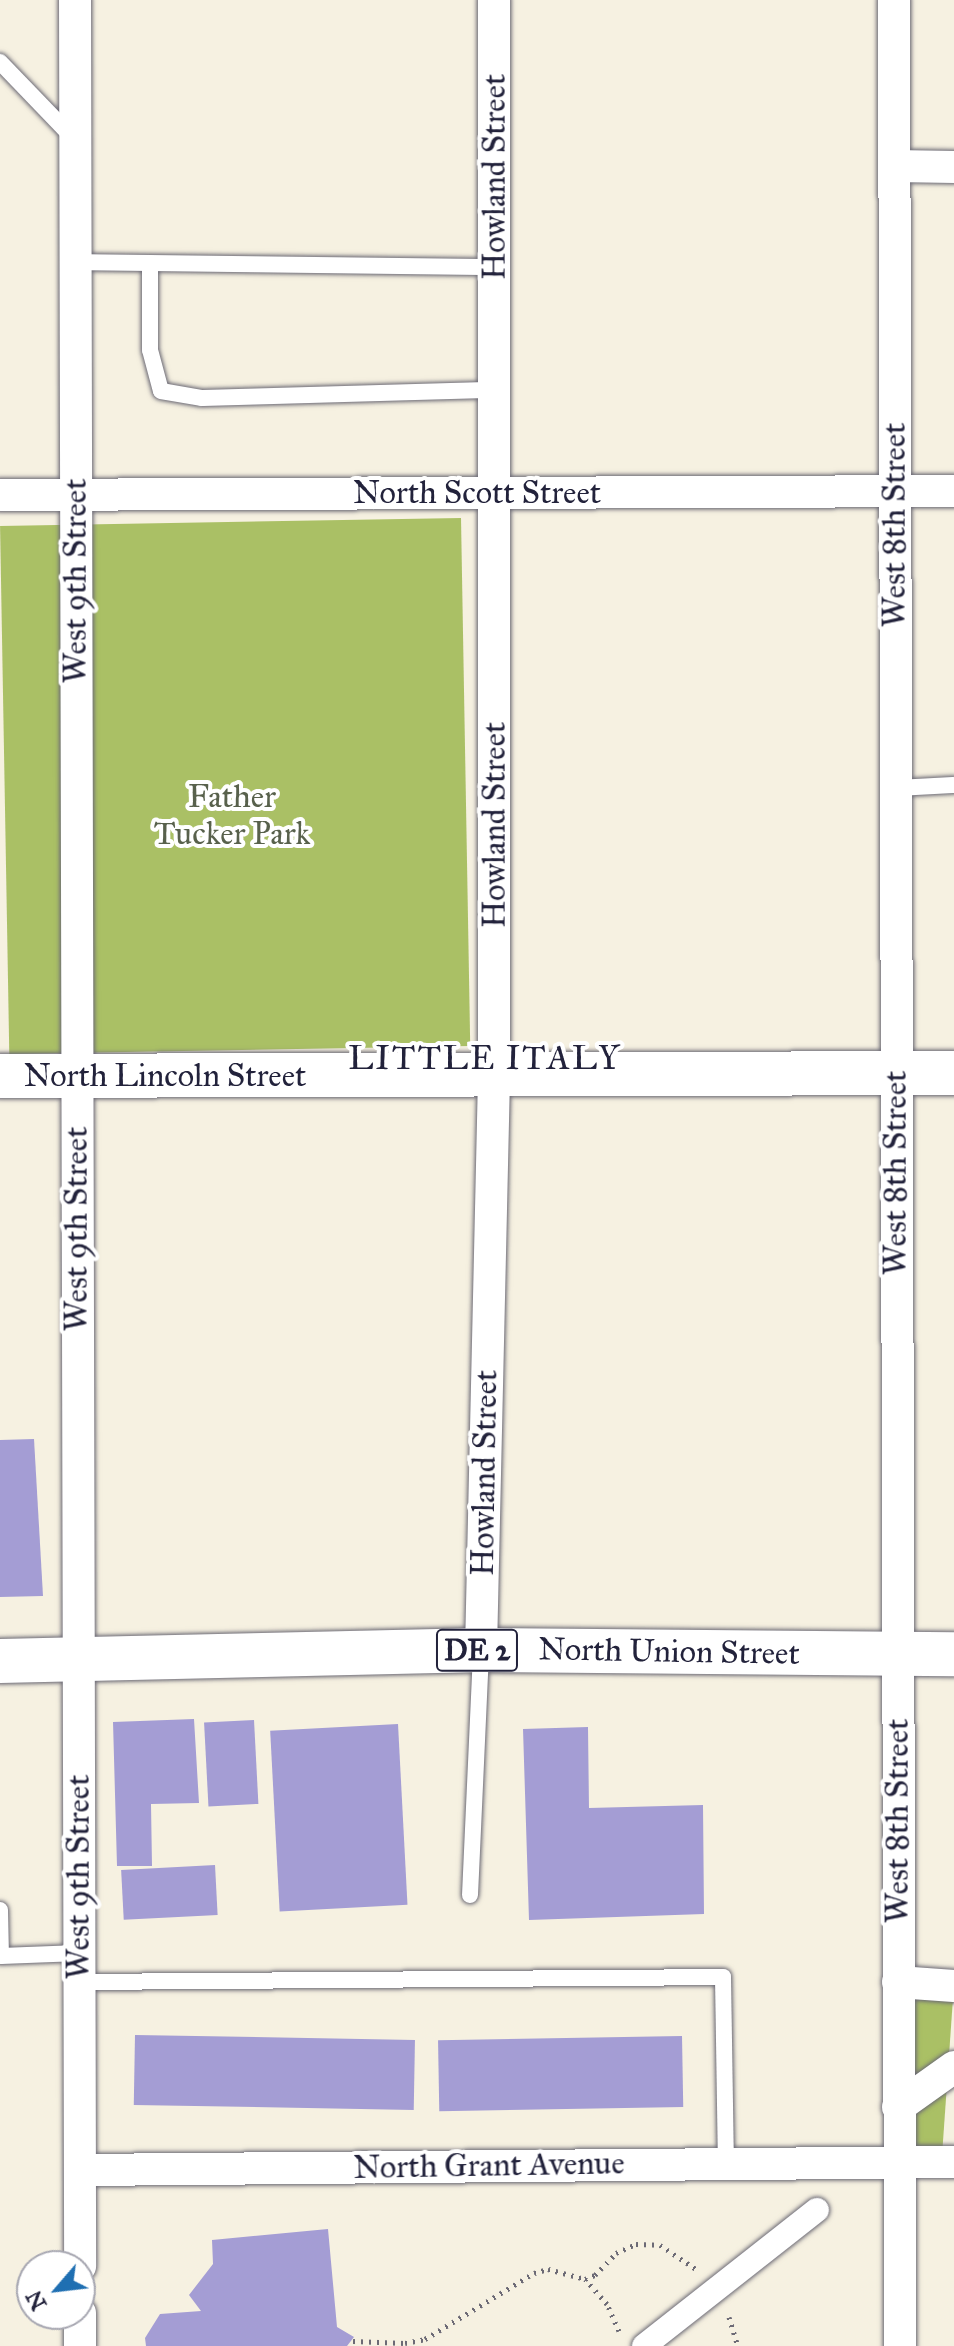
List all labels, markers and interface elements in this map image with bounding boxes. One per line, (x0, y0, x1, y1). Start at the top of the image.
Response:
street label: Howland Street (476, 74, 514, 280)
street label: West 8th Street (876, 423, 914, 627)
street label: North Scott Street (353, 474, 601, 512)
street label: West 9th Street (57, 479, 95, 683)
street label: Howland Street (476, 722, 514, 928)
park label: Father Tucker Park (154, 779, 310, 854)
district label: LITTLE ITALY (348, 1038, 622, 1078)
street label: North Lincoln Street (24, 1057, 306, 1095)
street label: West 8th Street (877, 1071, 915, 1275)
street label: West 9th Street (58, 1127, 96, 1331)
street label: Howland Street (464, 1370, 506, 1576)
road number: DE 2 (435, 1624, 519, 1676)
street label: North Union Street (538, 1631, 800, 1673)
street label: West 8th Street (879, 1719, 917, 1923)
street label: West 9th Street (60, 1775, 98, 1979)
street label: North Grant Avenue (353, 2144, 625, 2188)
north arrow (16, 2250, 96, 2330)
text: N (20, 2286, 52, 2315)

